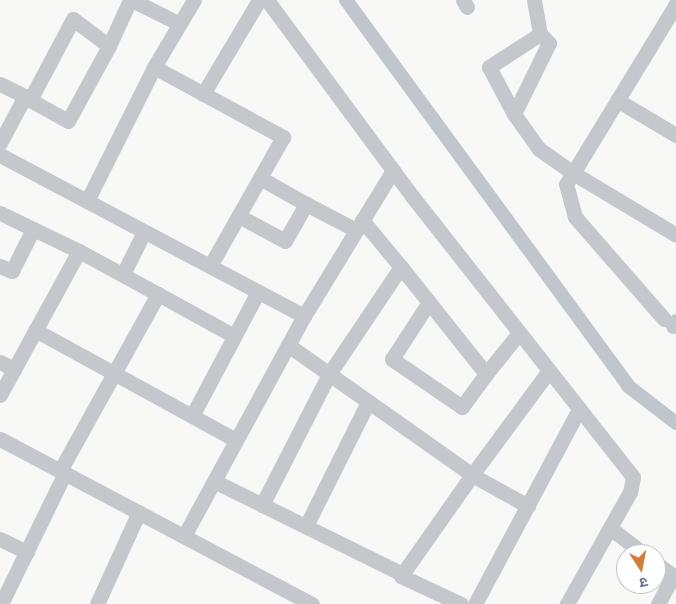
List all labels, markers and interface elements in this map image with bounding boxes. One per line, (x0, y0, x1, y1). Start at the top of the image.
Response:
north arrow (616, 544, 666, 594)
text: उ (638, 574, 649, 591)

